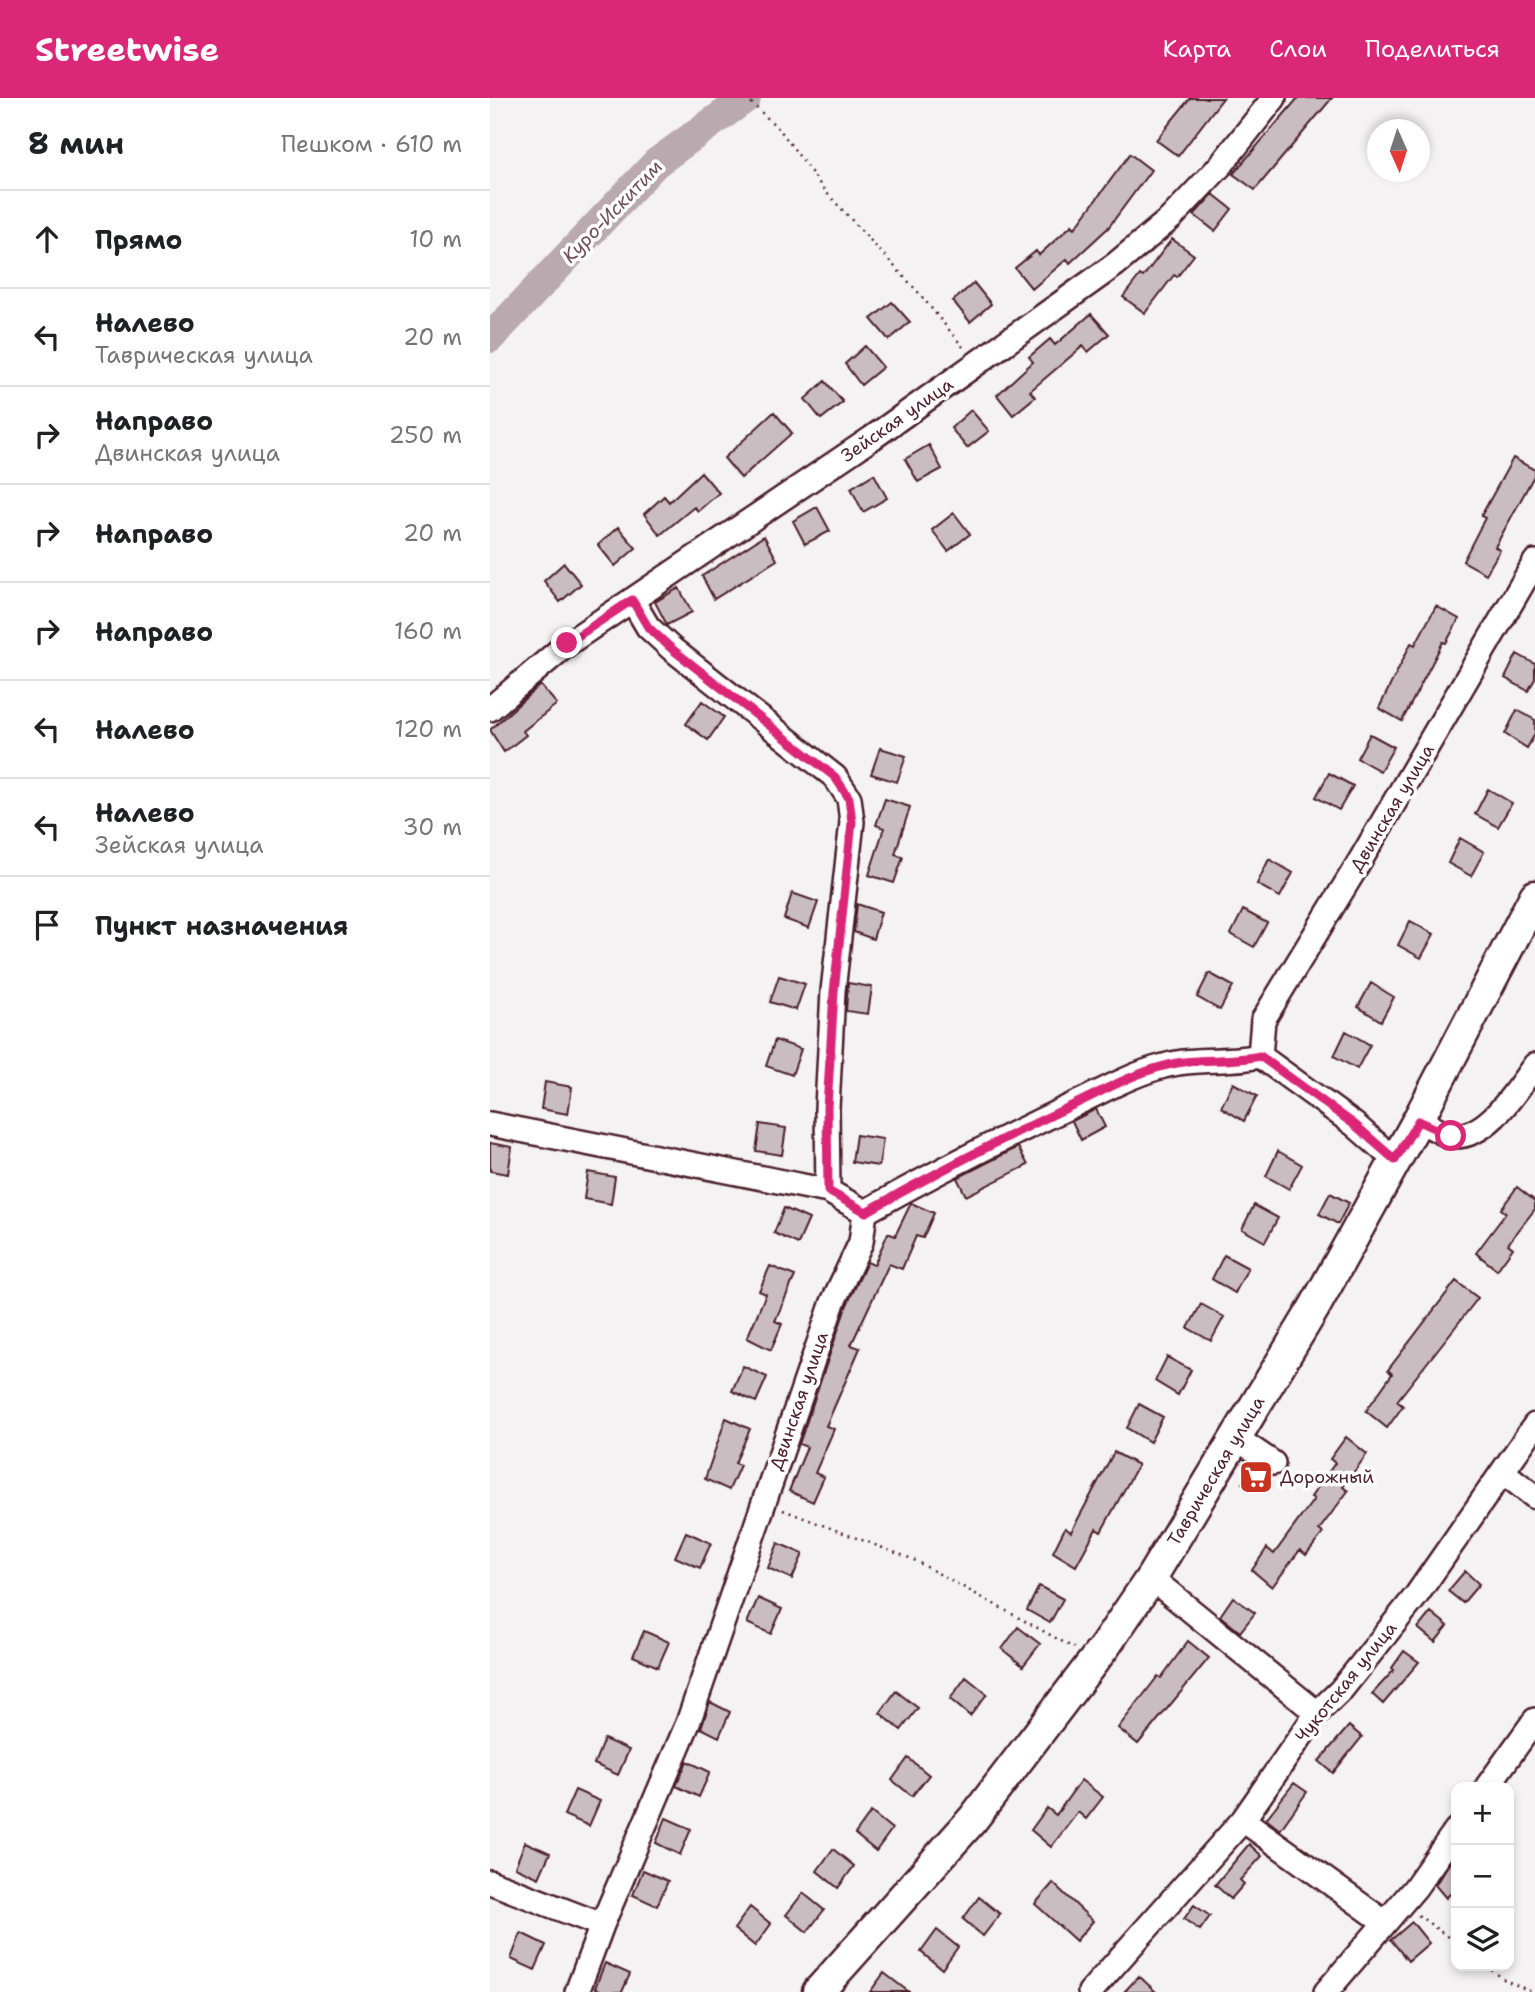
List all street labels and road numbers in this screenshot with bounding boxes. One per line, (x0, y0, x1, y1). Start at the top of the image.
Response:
street label: Зейская улица (836, 372, 958, 468)
street label: Двинская улица (1344, 740, 1440, 876)
street label: Двинская улица (764, 1329, 834, 1473)
street label: Таврическая улица (1162, 1392, 1270, 1550)
street label: Чукотская улица (1290, 1617, 1402, 1747)

